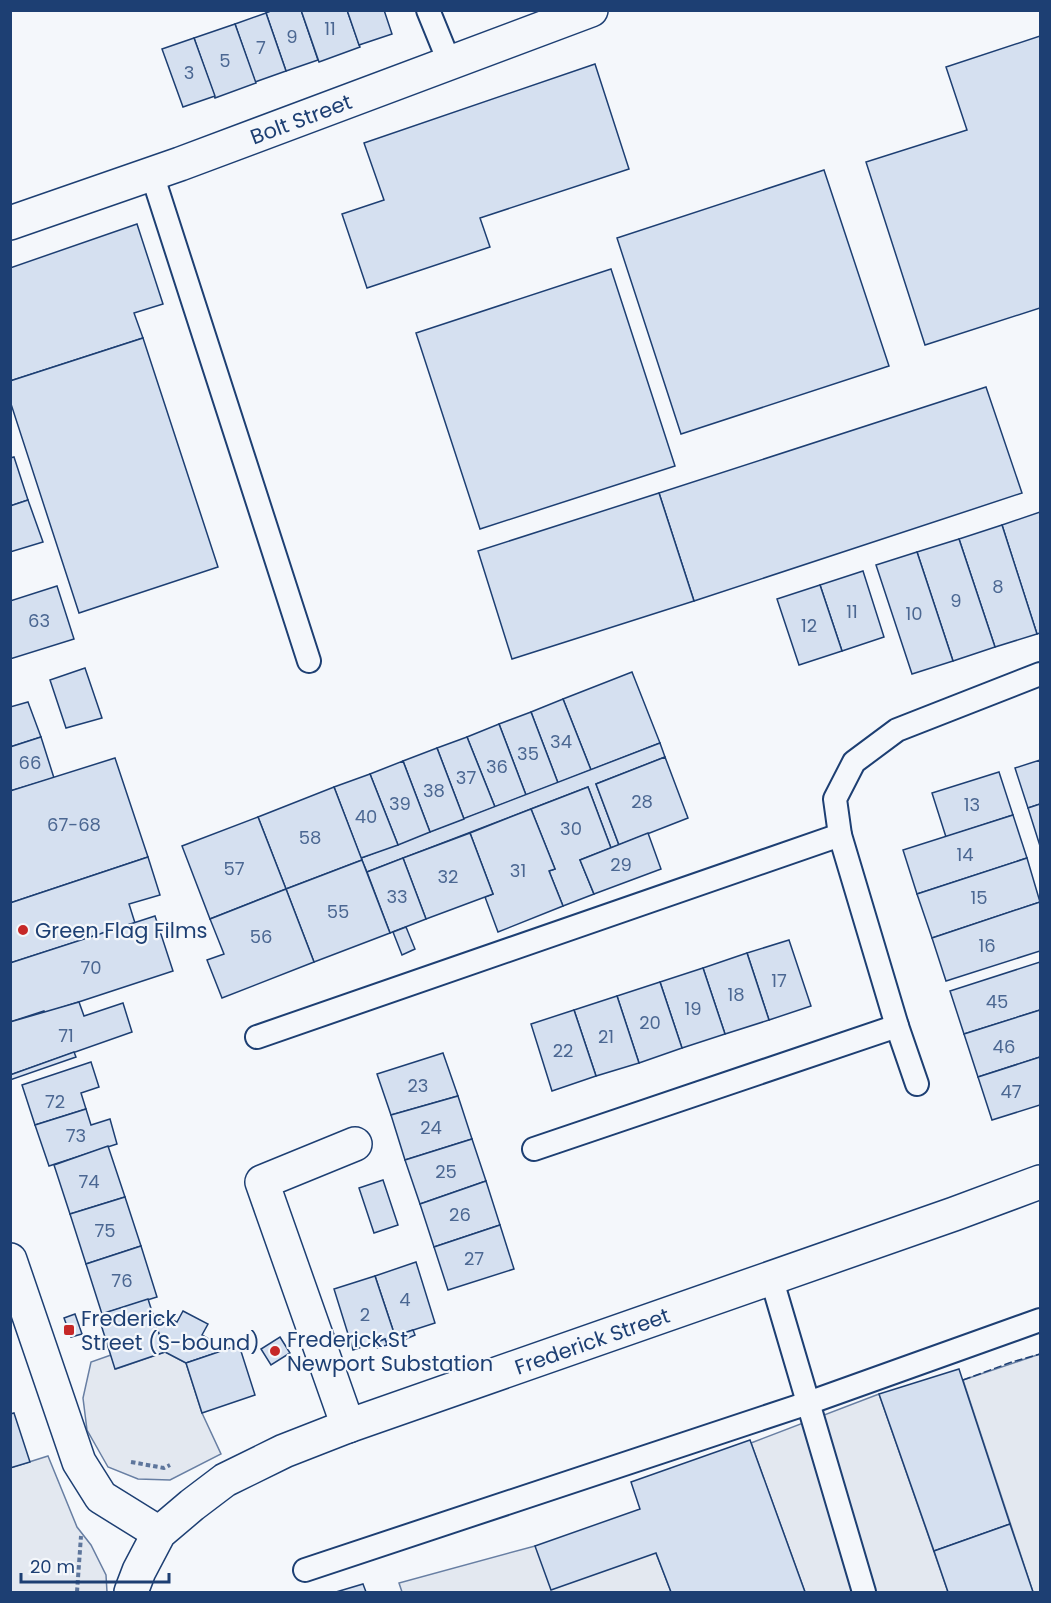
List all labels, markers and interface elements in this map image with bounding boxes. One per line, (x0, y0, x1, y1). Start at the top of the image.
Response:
house number: 11 (324, 16, 336, 41)
house number: 9 (286, 24, 298, 49)
house number: 7 (256, 35, 266, 60)
house number: 5 (219, 48, 231, 73)
house number: 3 (184, 60, 194, 85)
street label: Bolt Street (246, 86, 356, 151)
house number: 8 (992, 574, 1004, 599)
house number: 9 (950, 588, 962, 613)
house number: 11 (846, 599, 858, 624)
house number: 10 (905, 601, 923, 626)
house number: 63 (28, 608, 50, 633)
house number: 12 (801, 613, 817, 638)
house number: 34 (550, 729, 572, 754)
house number: 35 (517, 741, 539, 766)
house number: 66 (19, 750, 41, 775)
house number: 36 (486, 754, 508, 779)
house number: 37 (456, 765, 476, 790)
house number: 38 (423, 778, 445, 803)
house number: 28 (631, 789, 653, 814)
house number: 39 (389, 791, 411, 816)
house number: 13 (964, 792, 980, 817)
house number: 40 (355, 804, 377, 829)
house number: 67-68 (47, 812, 101, 837)
house number: 30 (560, 816, 582, 841)
house number: 58 (299, 825, 321, 850)
house number: 14 (956, 842, 974, 867)
house number: 29 (610, 852, 632, 877)
house number: 57 (223, 856, 245, 881)
house number: 31 (510, 858, 526, 883)
house number: 32 (438, 864, 458, 889)
house number: 33 (386, 884, 408, 909)
house number: 15 (970, 885, 988, 910)
house number: 55 (327, 899, 349, 924)
place label: Green Flag Films (35, 916, 208, 945)
marker: Green Flag Films (16, 923, 30, 937)
house number: 56 (250, 924, 272, 949)
house number: 16 (978, 933, 996, 958)
house number: 70 (80, 955, 102, 980)
house number: 17 (771, 968, 787, 993)
house number: 18 (727, 982, 745, 1007)
house number: 45 (986, 989, 1008, 1014)
house number: 19 (684, 996, 702, 1021)
house number: 20 (639, 1010, 661, 1035)
house number: 71 (58, 1023, 74, 1048)
house number: 21 (598, 1024, 614, 1049)
house number: 46 (993, 1034, 1015, 1059)
house number: 22 (553, 1038, 573, 1063)
house number: 23 (408, 1073, 428, 1098)
house number: 47 (1000, 1079, 1022, 1104)
house number: 72 (45, 1089, 65, 1114)
house number: 24 (420, 1115, 442, 1140)
house number: 73 (66, 1123, 86, 1148)
house number: 25 (435, 1159, 457, 1184)
house number: 74 (78, 1169, 100, 1194)
house number: 26 (449, 1202, 471, 1227)
house number: 75 (94, 1218, 116, 1243)
house number: 27 (464, 1246, 484, 1271)
house number: 76 (111, 1268, 133, 1293)
house number: 4 (399, 1287, 411, 1312)
street label: Frederick Street (510, 1300, 673, 1381)
house number: 2 (360, 1302, 370, 1327)
place label: Frederick Street (S-bound) (81, 1304, 260, 1357)
marker: Frederick Street (S-bound) (62, 1323, 76, 1337)
place label: Frederick St Newport Substation (287, 1325, 493, 1378)
marker: Frederick St Newport Substation (268, 1344, 282, 1358)
scale bar (21, 1546, 170, 1584)
text: 20 m (30, 1554, 75, 1579)

